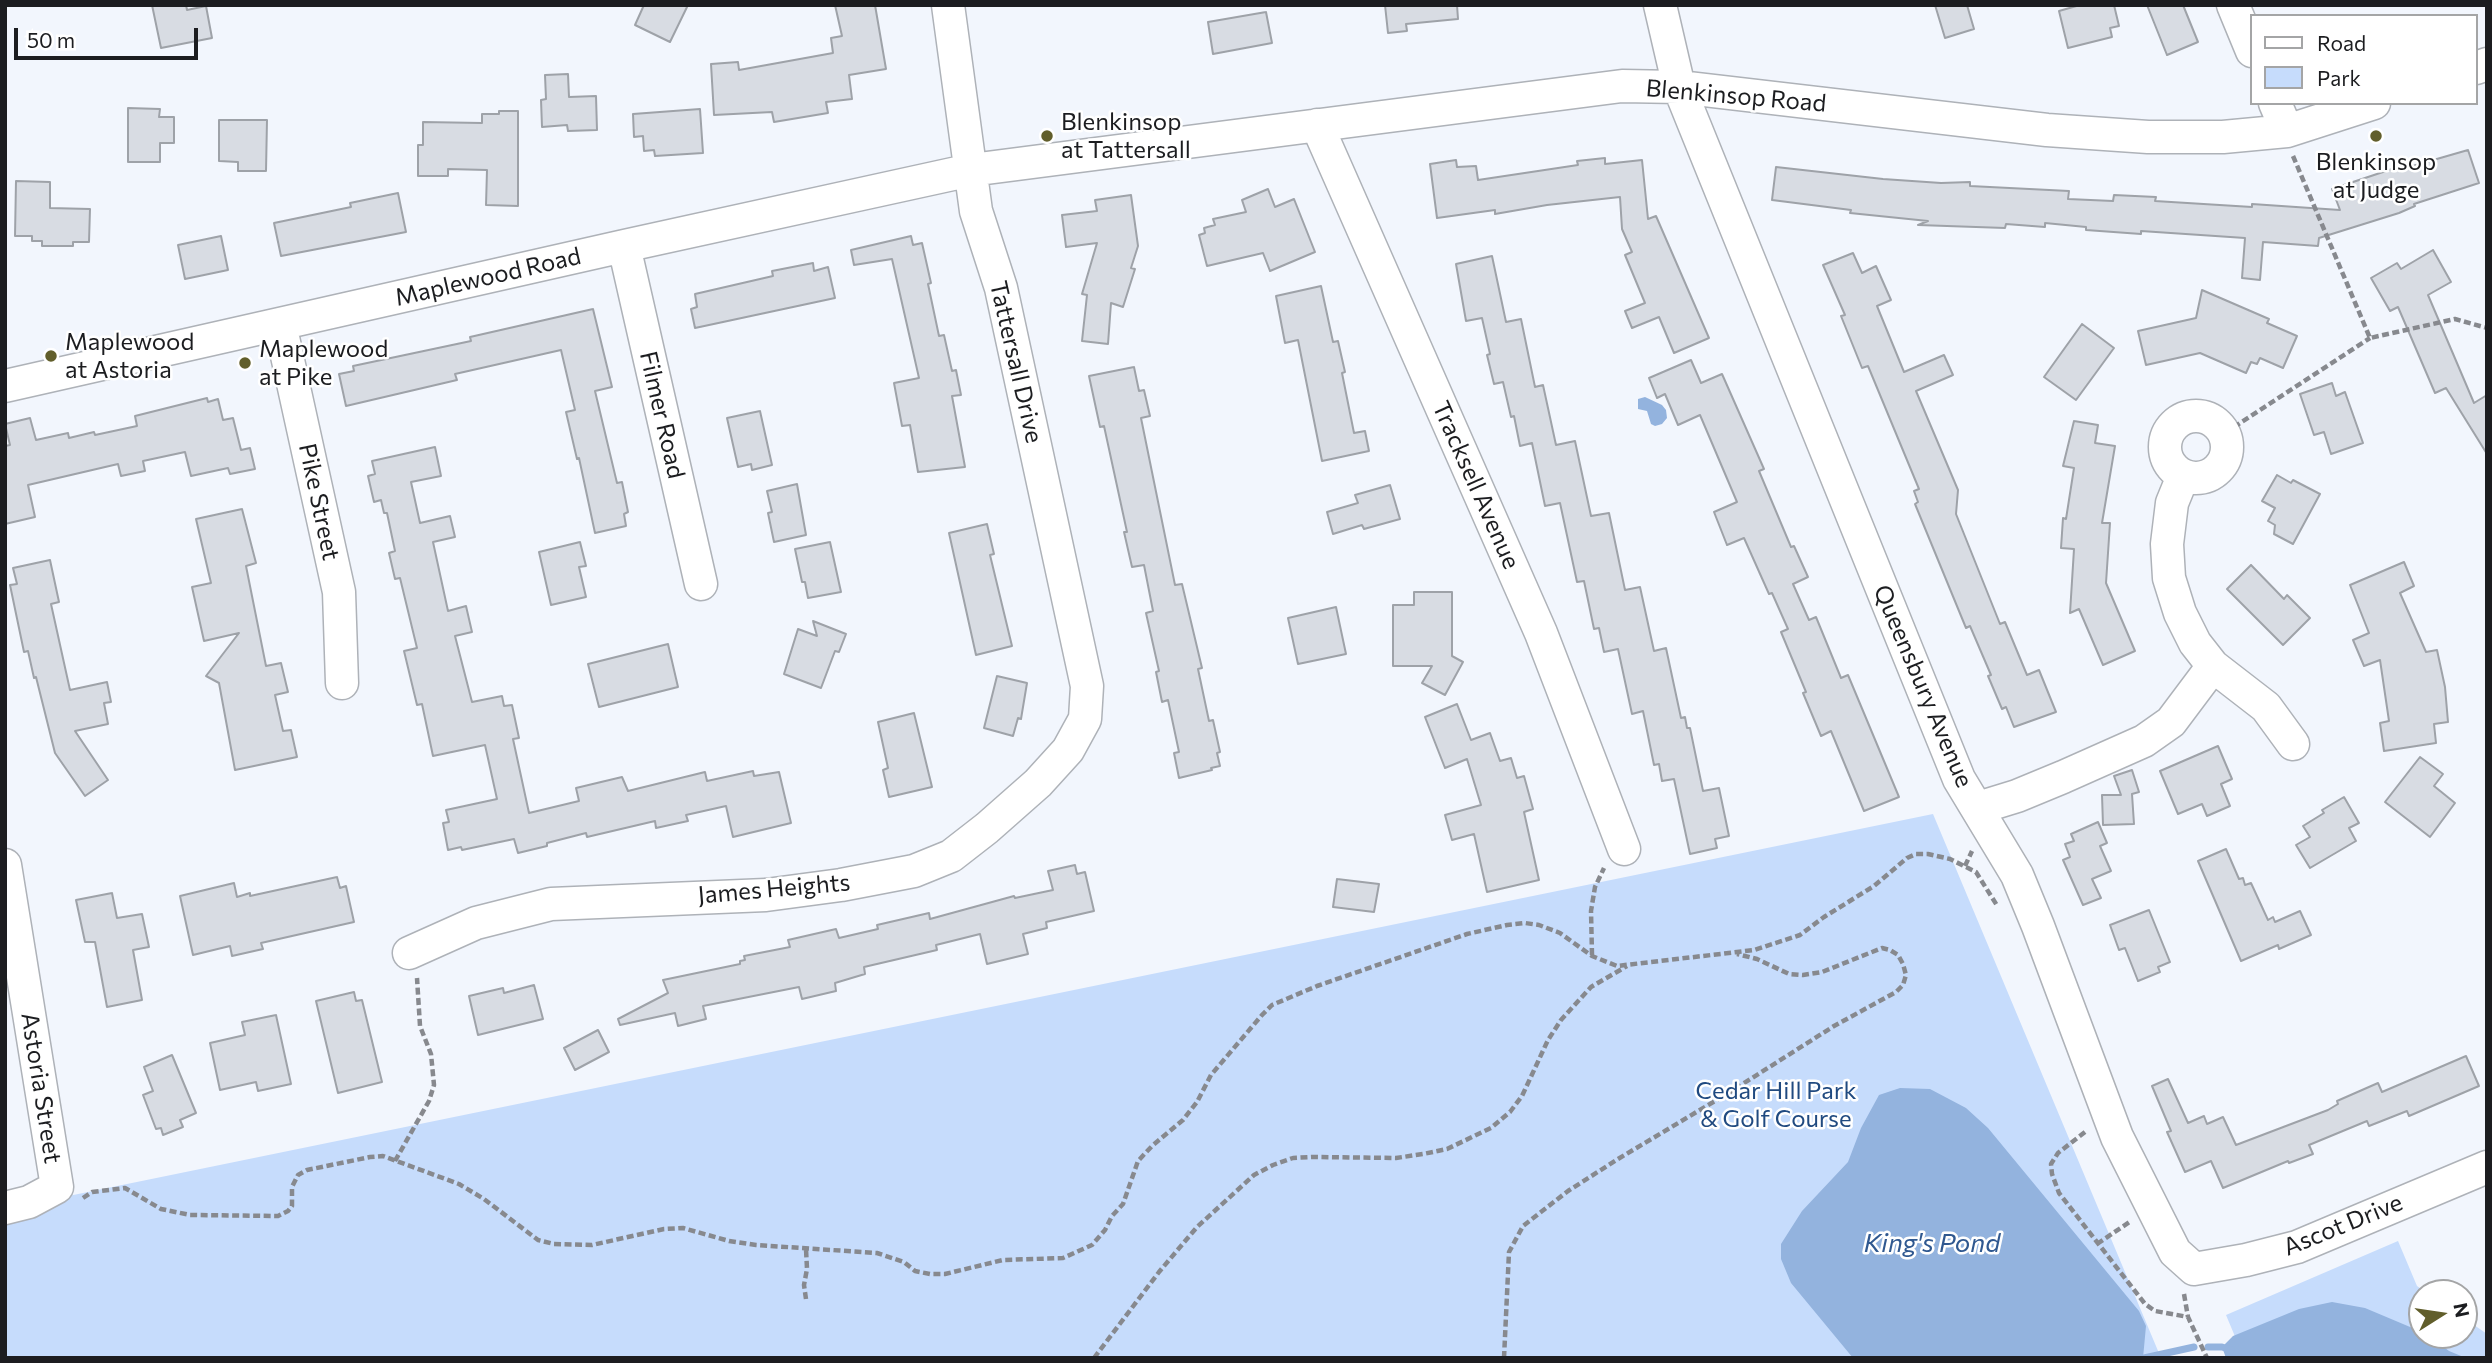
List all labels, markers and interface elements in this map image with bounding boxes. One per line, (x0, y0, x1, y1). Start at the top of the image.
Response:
scale bar (18, 14, 201, 58)
legend (2250, 14, 2478, 105)
text: 50 m (27, 27, 75, 52)
text: Road (2317, 30, 2366, 55)
text: Park (2317, 65, 2361, 90)
street label: Blenkinsop Road (1645, 74, 1827, 118)
place label: Blenkinsop at Tattersall (1061, 108, 1191, 164)
marker: Blenkinsop at Tattersall (1039, 128, 1055, 144)
marker: Blenkinsop at Judge (2368, 128, 2384, 144)
place label: Blenkinsop at Judge (2316, 148, 2436, 204)
street label: Maplewood Road (392, 242, 584, 312)
street label: Tattersall Drive (983, 278, 1049, 446)
place label: Maplewood at Astoria (65, 328, 194, 384)
place label: Maplewood at Pike (259, 335, 388, 391)
marker: Maplewood at Astoria (43, 348, 59, 364)
street label: Filmer Road (633, 348, 691, 482)
marker: Maplewood at Pike (237, 355, 253, 371)
street label: Tracksell Avenue (1426, 397, 1526, 573)
street label: Pike Street (293, 441, 345, 563)
street label: Queensbury Avenue (1867, 580, 1979, 792)
street label: James Heights (697, 868, 851, 910)
street label: Astoria Street (15, 1011, 67, 1165)
park label: Cedar Hill Park & Golf Course (1696, 1077, 1856, 1133)
street label: Ascot Drive (2279, 1188, 2407, 1262)
water label: King's Pond (1864, 1227, 2000, 1259)
north arrow (2408, 1279, 2478, 1349)
text: N (2449, 1301, 2475, 1319)

